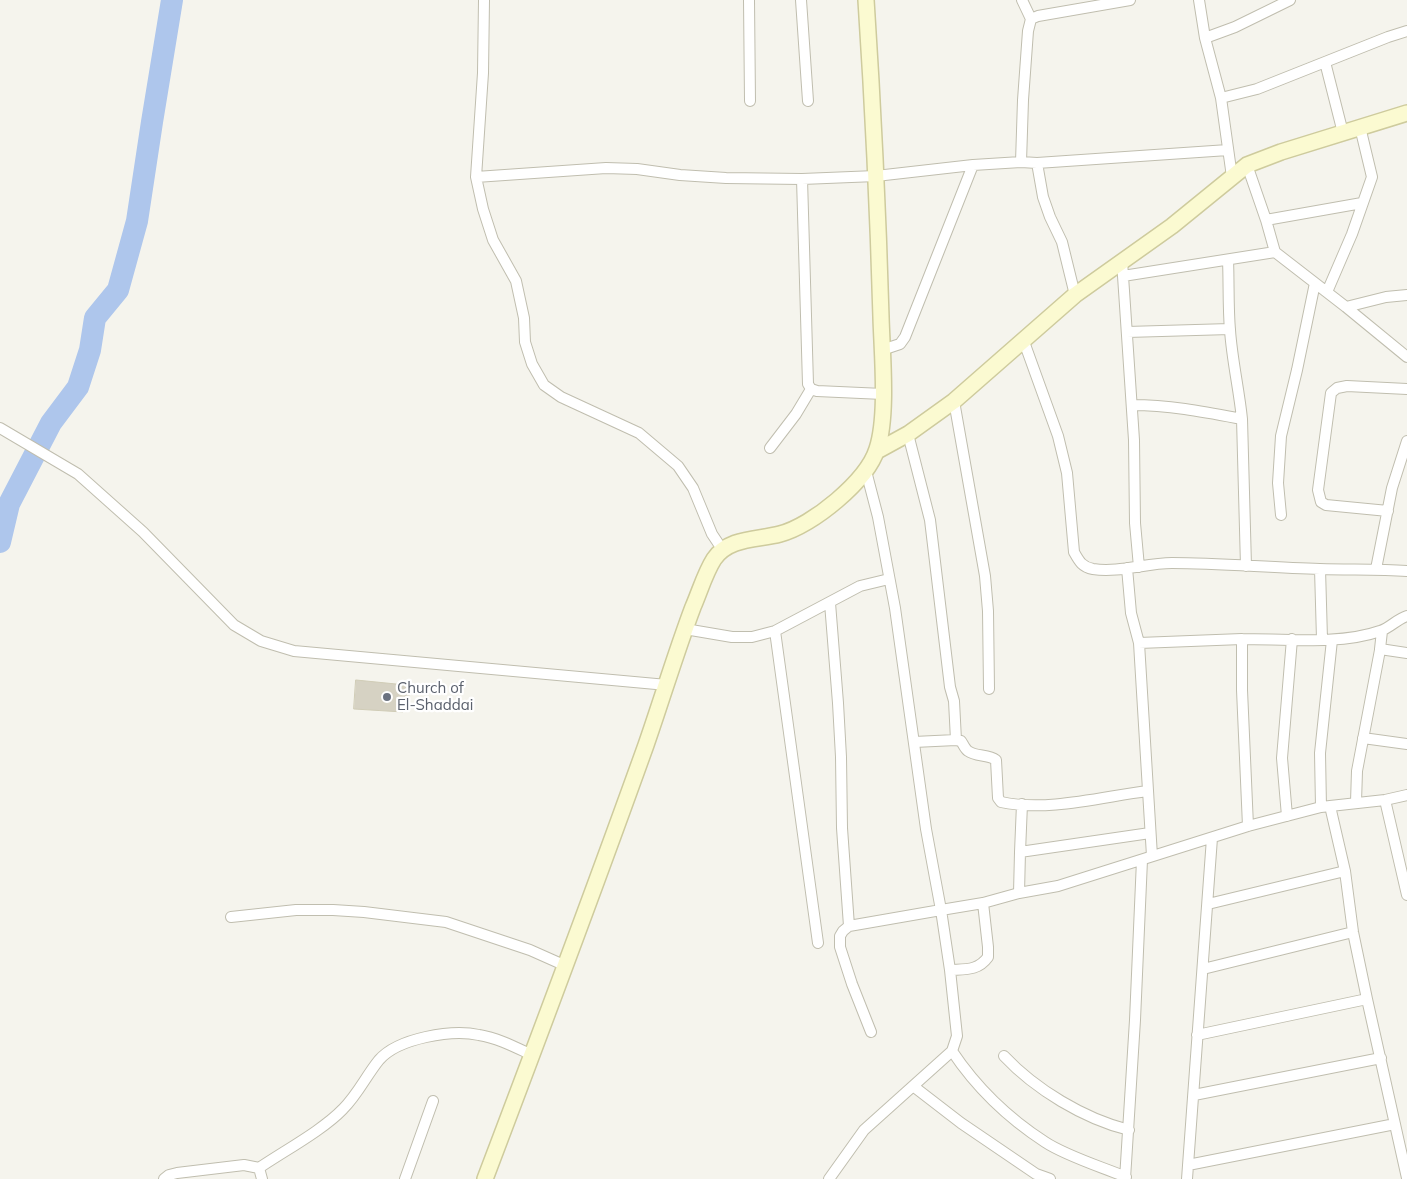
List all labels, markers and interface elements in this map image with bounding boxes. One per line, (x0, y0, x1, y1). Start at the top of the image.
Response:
place label: Church of El-Shaddai (397, 679, 473, 714)
marker: Church of El-Shaddai (381, 691, 393, 703)

